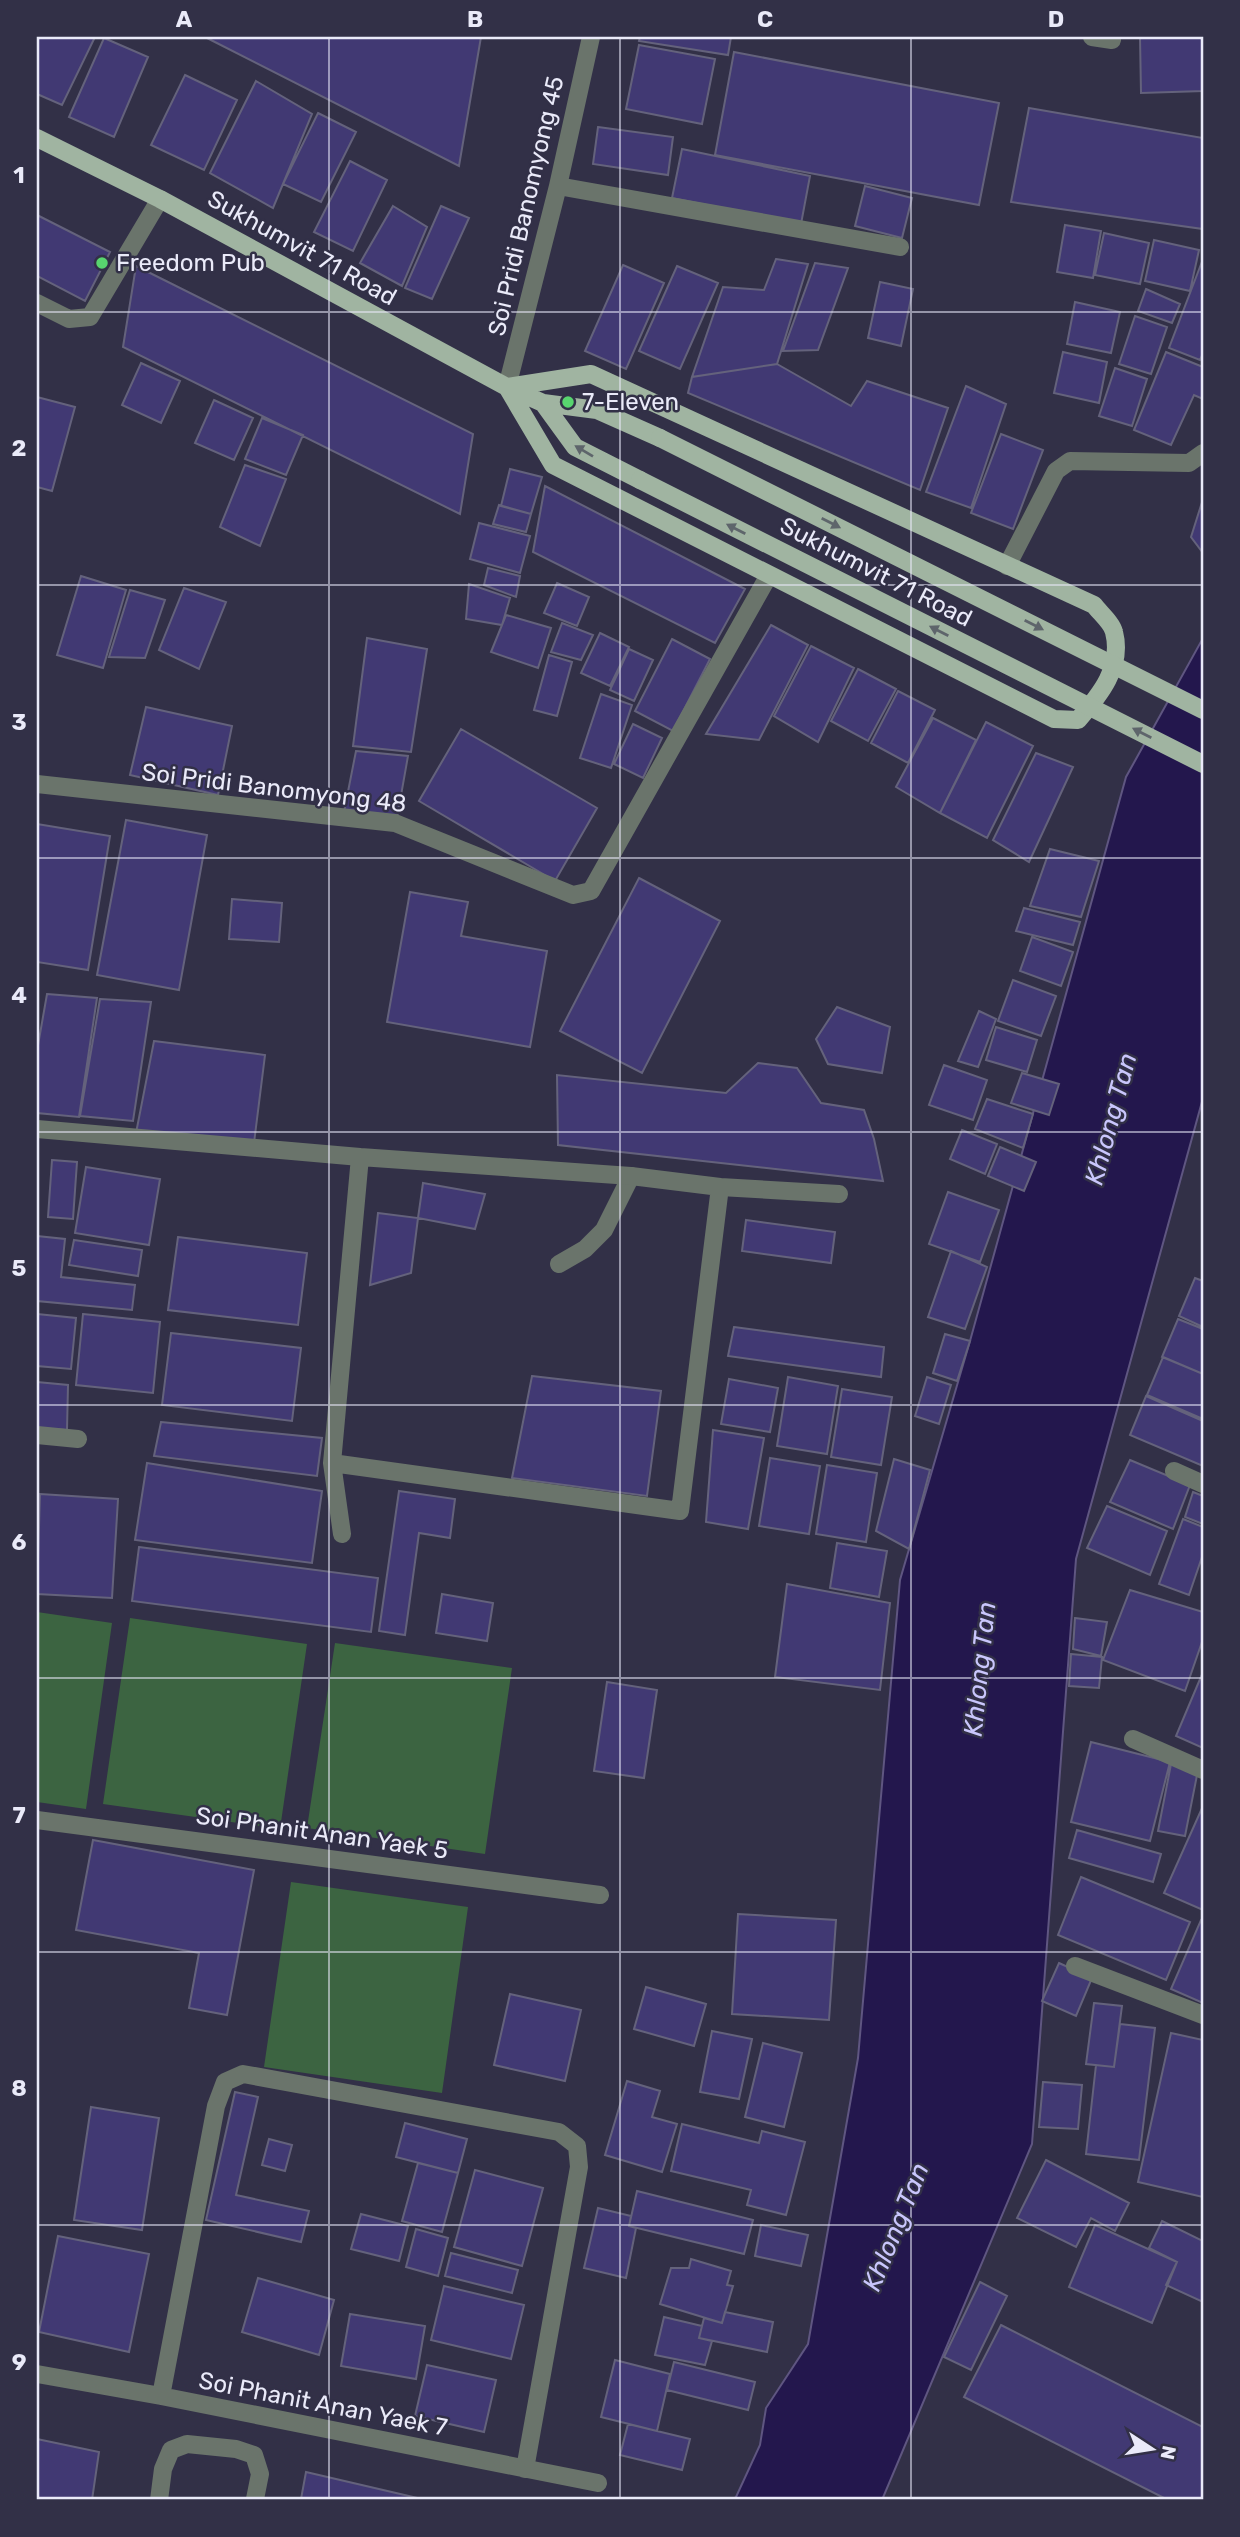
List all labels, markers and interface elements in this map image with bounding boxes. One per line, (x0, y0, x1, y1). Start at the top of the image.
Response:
text: A (176, 5, 193, 33)
text: B (467, 5, 483, 33)
text: C (757, 5, 773, 33)
text: D (1048, 5, 1064, 33)
street label: Soi Pridi Banomyong 45 (482, 73, 570, 339)
text: 1 (13, 161, 25, 189)
street label: Sukhumvit 71 Road (203, 184, 401, 312)
place label: Freedom Pub (116, 249, 265, 277)
marker: Freedom Pub (94, 255, 110, 271)
place label: 7-Eleven (582, 388, 679, 416)
marker: 7-Eleven (560, 394, 576, 410)
text: 2 (12, 434, 26, 462)
one-way arrow (574, 444, 594, 457)
street label: Sukhumvit 71 Road (775, 512, 977, 632)
one-way arrow (821, 518, 841, 529)
one-way arrow (726, 523, 746, 534)
one-way arrow (1024, 620, 1044, 631)
one-way arrow (929, 625, 949, 636)
text: 3 (11, 708, 27, 736)
one-way arrow (1132, 728, 1152, 739)
street label: Soi Pridi Banomyong 48 (140, 758, 408, 818)
text: 4 (11, 981, 27, 1009)
water label: Khlong Tan (1079, 1050, 1143, 1188)
text: 5 (12, 1254, 27, 1282)
text: 6 (12, 1528, 27, 1556)
water label: Khlong Tan (958, 1600, 1002, 1738)
text: 7 (12, 1801, 26, 1829)
street label: Soi Phanit Anan Yaek 5 (194, 1801, 450, 1865)
text: 8 (11, 2074, 27, 2102)
water label: Khlong Tan (856, 2158, 936, 2296)
text: 9 (12, 2348, 26, 2376)
street label: Soi Phanit Anan Yaek 7 (196, 2366, 450, 2442)
north arrow (1118, 2414, 1188, 2484)
text: N (1155, 2443, 1181, 2462)

